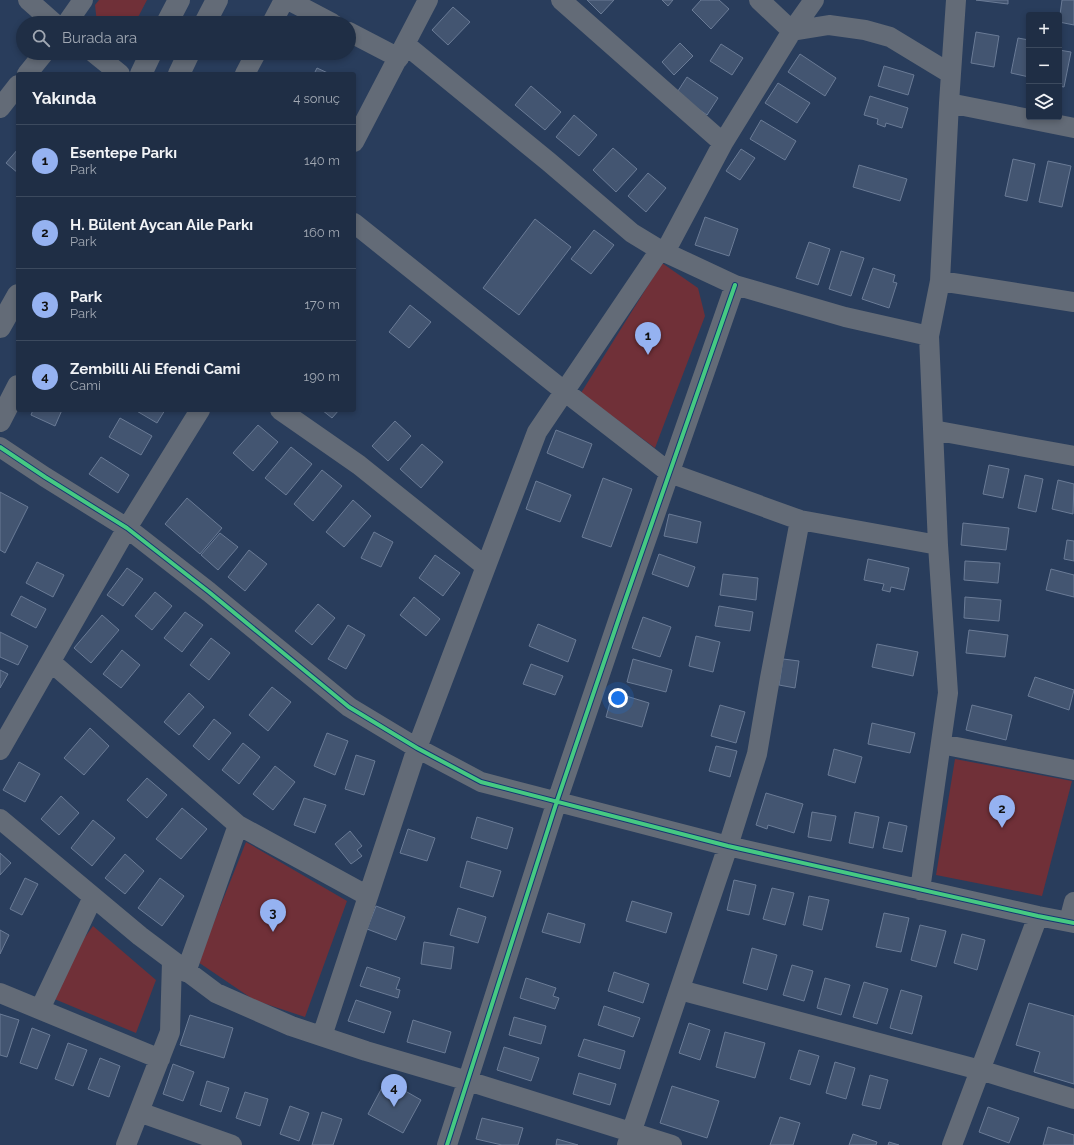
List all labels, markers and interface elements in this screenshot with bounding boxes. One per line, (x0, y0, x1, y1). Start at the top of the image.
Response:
map controls (1026, 12, 1062, 120)
button: + (1026, 12, 1062, 48)
search box (16, 16, 356, 60)
icon: search (30, 27, 52, 49)
text: Burada ara (62, 29, 137, 47)
button: − (1026, 48, 1062, 84)
button: layers (1026, 84, 1062, 120)
text: Yakında (32, 88, 96, 108)
text: 4 sonuç (293, 91, 340, 106)
text: Esentepe Parkı (70, 144, 177, 162)
text: 1 (42, 153, 48, 168)
text: 140 m (304, 153, 340, 168)
text: Park (70, 162, 97, 177)
text: H. Bülent Aycan Aile Parkı (70, 216, 253, 234)
text: 2 (41, 225, 49, 240)
text: 160 m (303, 225, 340, 240)
text: Park (70, 234, 97, 249)
text: Park (70, 288, 102, 306)
text: 3 (41, 297, 49, 312)
text: 170 m (304, 297, 340, 312)
text: Park (70, 306, 97, 321)
pin: 1 (635, 322, 661, 355)
text: Zembilli Ali Efendi Cami (70, 360, 240, 378)
text: 4 (41, 369, 49, 384)
text: 190 m (304, 369, 340, 384)
text: Cami (70, 378, 101, 393)
your location (608, 688, 628, 708)
pin: 2 (989, 795, 1015, 828)
pin: 3 (260, 899, 286, 932)
pin: 4 (381, 1074, 407, 1107)

